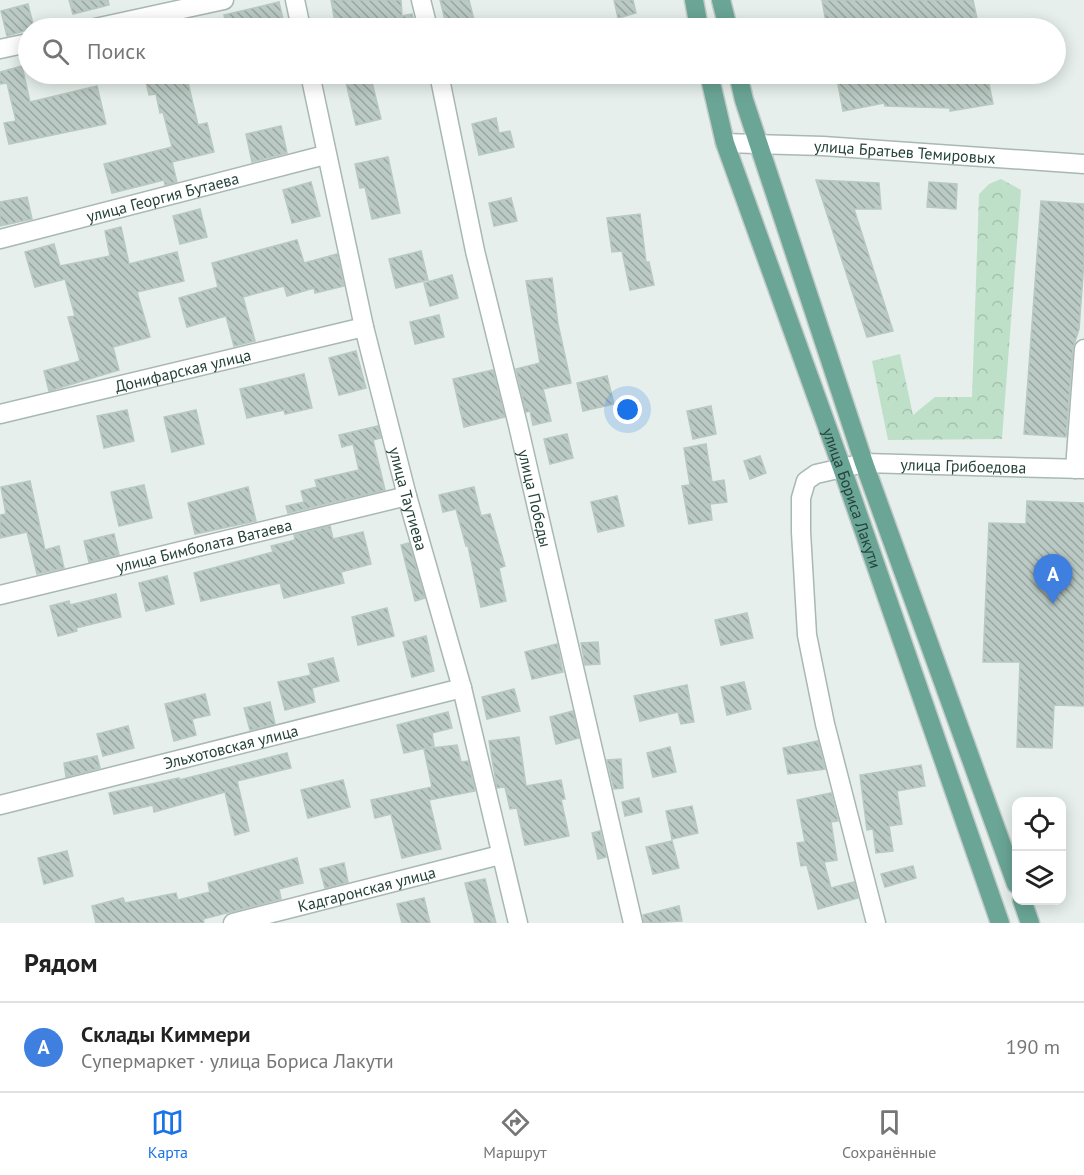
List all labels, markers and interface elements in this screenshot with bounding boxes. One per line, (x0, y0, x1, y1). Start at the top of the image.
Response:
search box (18, 18, 1066, 84)
icon: search (39, 35, 72, 68)
text: Поиск (87, 37, 146, 65)
street label: улица Братьев Темировых (814, 136, 996, 168)
street label: улица Георгия Бутаева (84, 168, 241, 226)
street label: Донифарская улица (113, 344, 253, 396)
your location (613, 395, 642, 424)
street label: улица Бориса Лакути (818, 425, 886, 571)
street label: улица Таутиева (385, 445, 432, 553)
street label: улица Победы (514, 447, 556, 549)
street label: улица Грибоедова (900, 454, 1027, 477)
street label: улица Бимболата Ватаева (114, 514, 294, 576)
pin: A (1034, 554, 1072, 604)
street label: Эльхотовская улица (161, 720, 300, 773)
map controls (1012, 797, 1066, 905)
button: locate (1012, 797, 1066, 851)
button: layers (1012, 851, 1066, 905)
street label: Кадгаронская улица (296, 862, 438, 916)
text: Рядом (24, 946, 98, 979)
text: Склады Киммери (81, 1020, 250, 1048)
text: A (37, 1034, 50, 1060)
text: 190 m (1006, 1034, 1060, 1060)
text: Супермаркет · улица Бориса Лакути (81, 1048, 394, 1074)
tab: Карта (148, 1106, 188, 1162)
tab: Маршрут (483, 1106, 547, 1162)
tab: Сохранённые (842, 1106, 936, 1162)

